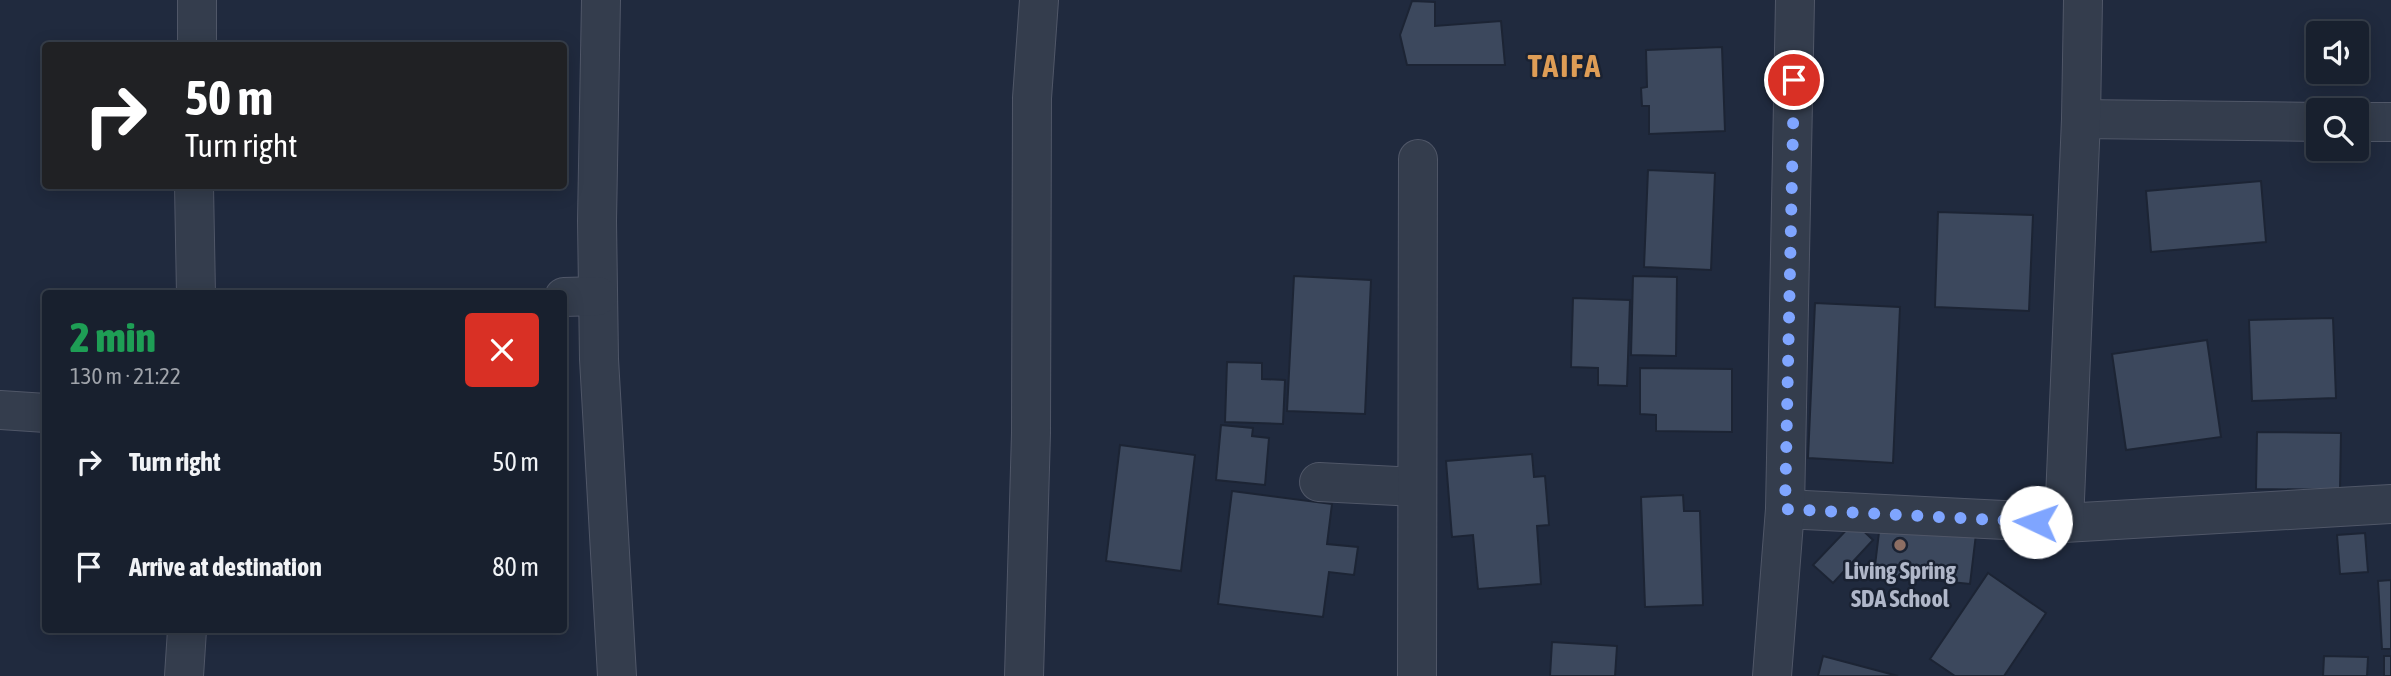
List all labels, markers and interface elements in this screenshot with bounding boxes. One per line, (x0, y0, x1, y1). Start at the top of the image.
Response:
map controls (2306, 21, 2369, 161)
button: sound (2306, 21, 2369, 84)
district label: TAIFA (1528, 47, 1602, 84)
pin (1764, 50, 1824, 110)
icon: arrive (1775, 61, 1813, 99)
text: 50 m (185, 69, 273, 125)
icon: right (70, 70, 161, 161)
button: search (2306, 98, 2369, 161)
text: Turn right (185, 127, 298, 164)
text: 2 min (70, 313, 156, 361)
button: close (465, 313, 539, 387)
text: 130 m · 21:22 (70, 363, 181, 389)
icon: right (70, 443, 108, 481)
text: Turn right (129, 447, 220, 477)
text: 50 m (492, 447, 539, 477)
position arrow (1999, 485, 2073, 559)
marker: Living Spring SDA School (1892, 537, 1908, 553)
icon: arrive (70, 548, 108, 586)
text: Arrive at destination (129, 552, 322, 582)
text: 80 m (492, 552, 539, 582)
place label: Living Spring SDA School (1844, 557, 1956, 612)

